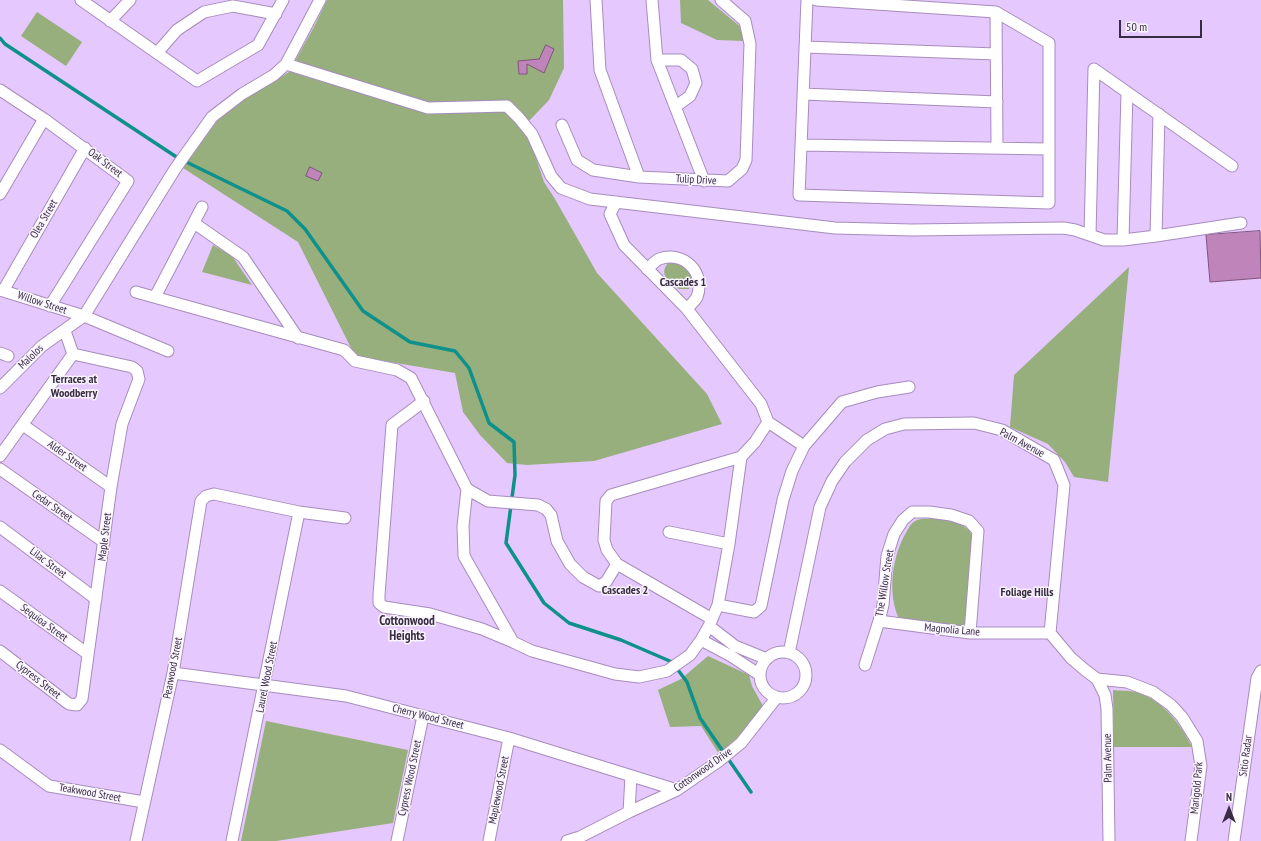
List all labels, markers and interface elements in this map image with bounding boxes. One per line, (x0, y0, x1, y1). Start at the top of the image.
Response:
scale bar (1121, 12, 1204, 38)
text: 50 m (1126, 19, 1147, 34)
street label: Oak Street (85, 146, 125, 180)
street label: Tulip Drive (675, 172, 717, 188)
street label: Olea Street (28, 197, 60, 241)
district label: Cascades 1 (660, 276, 706, 290)
street label: Willow Street (16, 289, 68, 317)
street label: Malolos (16, 342, 46, 372)
district label: Terraces at Woodberry (51, 373, 97, 401)
street label: Palm Avenue (997, 426, 1047, 460)
street label: Alder Street (45, 438, 89, 474)
street label: Cedar Street (29, 487, 75, 525)
street label: Maple Street (95, 512, 115, 562)
street label: Lilac Street (27, 545, 69, 581)
street label: The Willow Street (873, 548, 897, 618)
district label: Cascades 2 (602, 584, 648, 598)
district label: Foliage Hills (1001, 586, 1053, 600)
street label: Sequioa Street (18, 601, 70, 645)
district label: Cottonwood Heights (379, 613, 435, 644)
street label: Magnolia Lane (924, 621, 980, 639)
street label: Pearwood Street (161, 636, 185, 700)
street label: Laurel Wood Street (254, 640, 280, 714)
street label: Cypress Street (13, 658, 63, 702)
street label: Cherry Wood Street (391, 702, 465, 732)
street label: Palm Avenue (1101, 733, 1115, 783)
street label: Sitio Radar (1237, 735, 1255, 777)
street label: Cypress Wood Street (396, 739, 424, 817)
street label: Cottonwood Drive (671, 745, 735, 795)
street label: Maplewood Street (486, 755, 512, 825)
street label: Marigold Park (1188, 761, 1206, 815)
street label: Teakwood Street (58, 781, 122, 805)
north arrow (1209, 789, 1249, 829)
text: N (1226, 790, 1232, 804)

